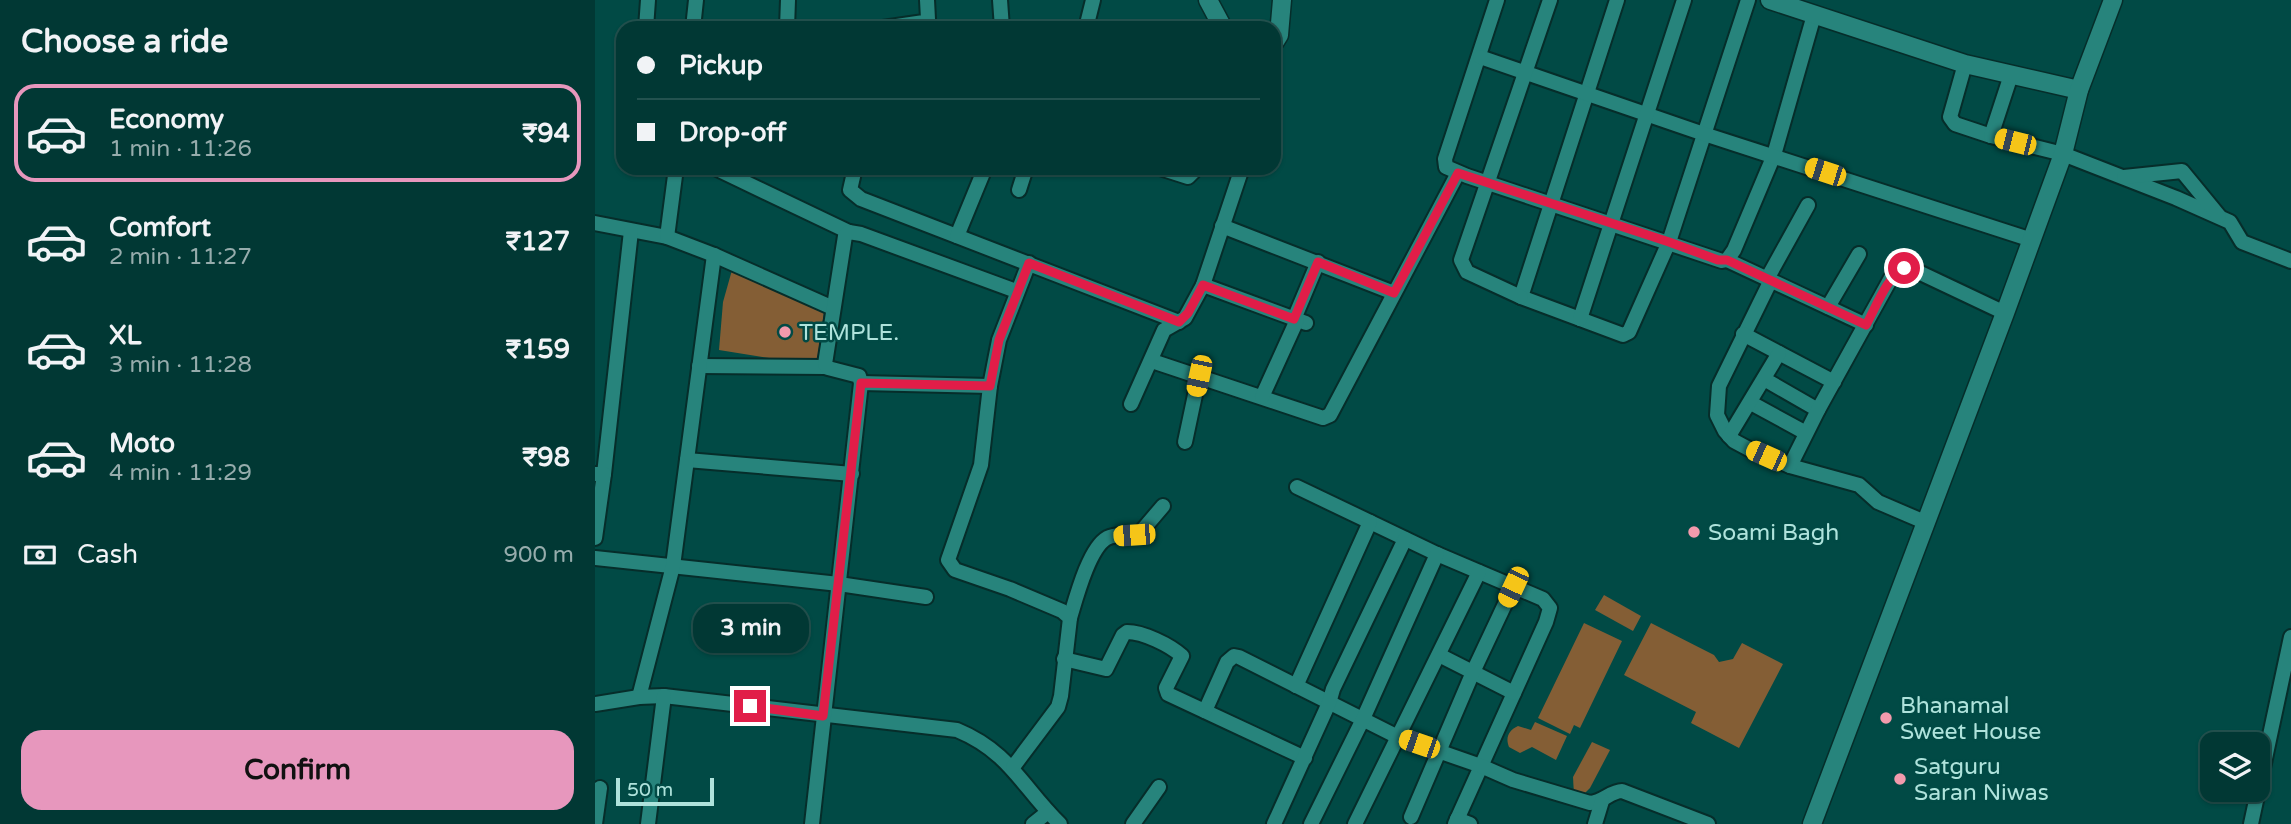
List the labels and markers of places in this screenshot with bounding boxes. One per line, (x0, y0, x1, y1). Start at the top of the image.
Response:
place label: TEMPLE. (799, 319, 899, 347)
marker: TEMPLE. (777, 324, 793, 340)
place label: Soami Bagh (1708, 519, 1839, 547)
marker: Soami Bagh (1686, 524, 1702, 540)
place label: Bhanamal Sweet House (1900, 692, 2041, 746)
marker: Bhanamal Sweet House (1878, 710, 1894, 726)
place label: Satguru Saran Niwas (1914, 753, 2049, 807)
marker: Satguru Saran Niwas (1892, 771, 1908, 787)

